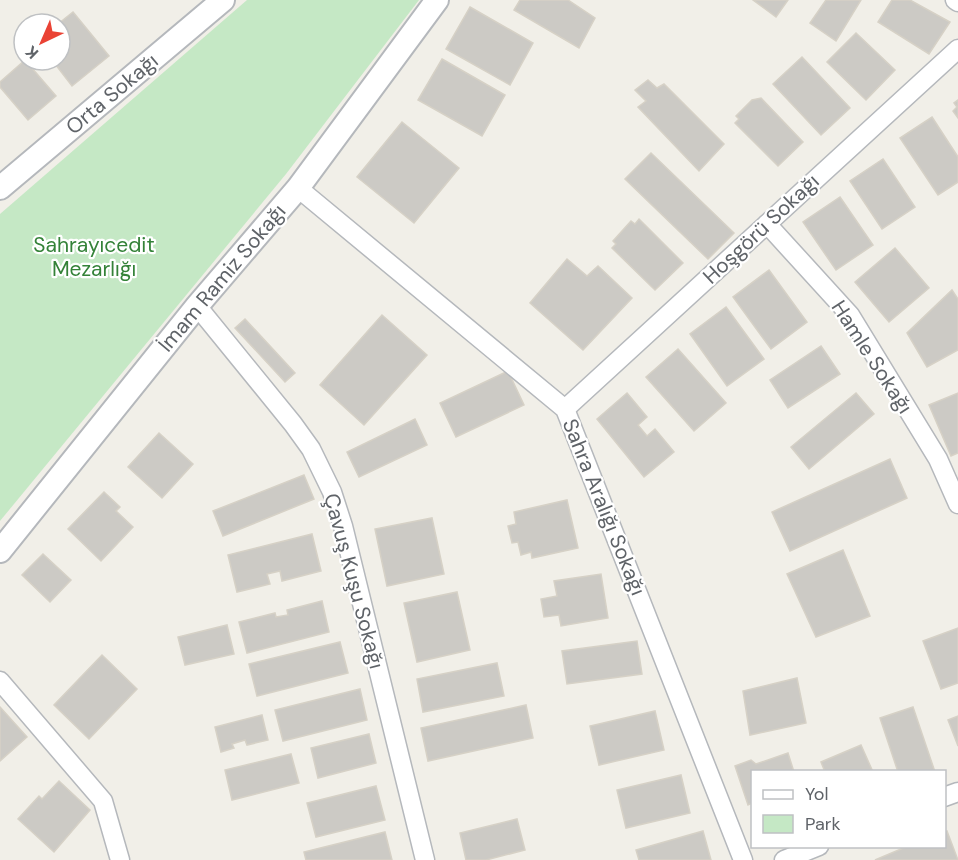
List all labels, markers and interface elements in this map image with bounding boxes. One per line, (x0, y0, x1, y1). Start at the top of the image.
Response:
north arrow (12, 12, 72, 72)
text: K (20, 41, 43, 64)
street label: Orta Sokağı (60, 47, 164, 141)
street label: Hoşgörü Sokağı (697, 168, 825, 290)
street label: İmam Ramiz Sokağı (152, 198, 292, 358)
park label: Sahrayıcedit Mezarlığı (33, 231, 155, 283)
street label: Hamle Sokağı (825, 295, 919, 419)
street label: Sahra Aralığı Sokağı (556, 415, 652, 599)
street label: Çavuş Kuşu Sokağı (317, 490, 391, 672)
legend (751, 770, 946, 848)
text: Yol (805, 782, 829, 806)
text: Park (805, 812, 841, 836)

